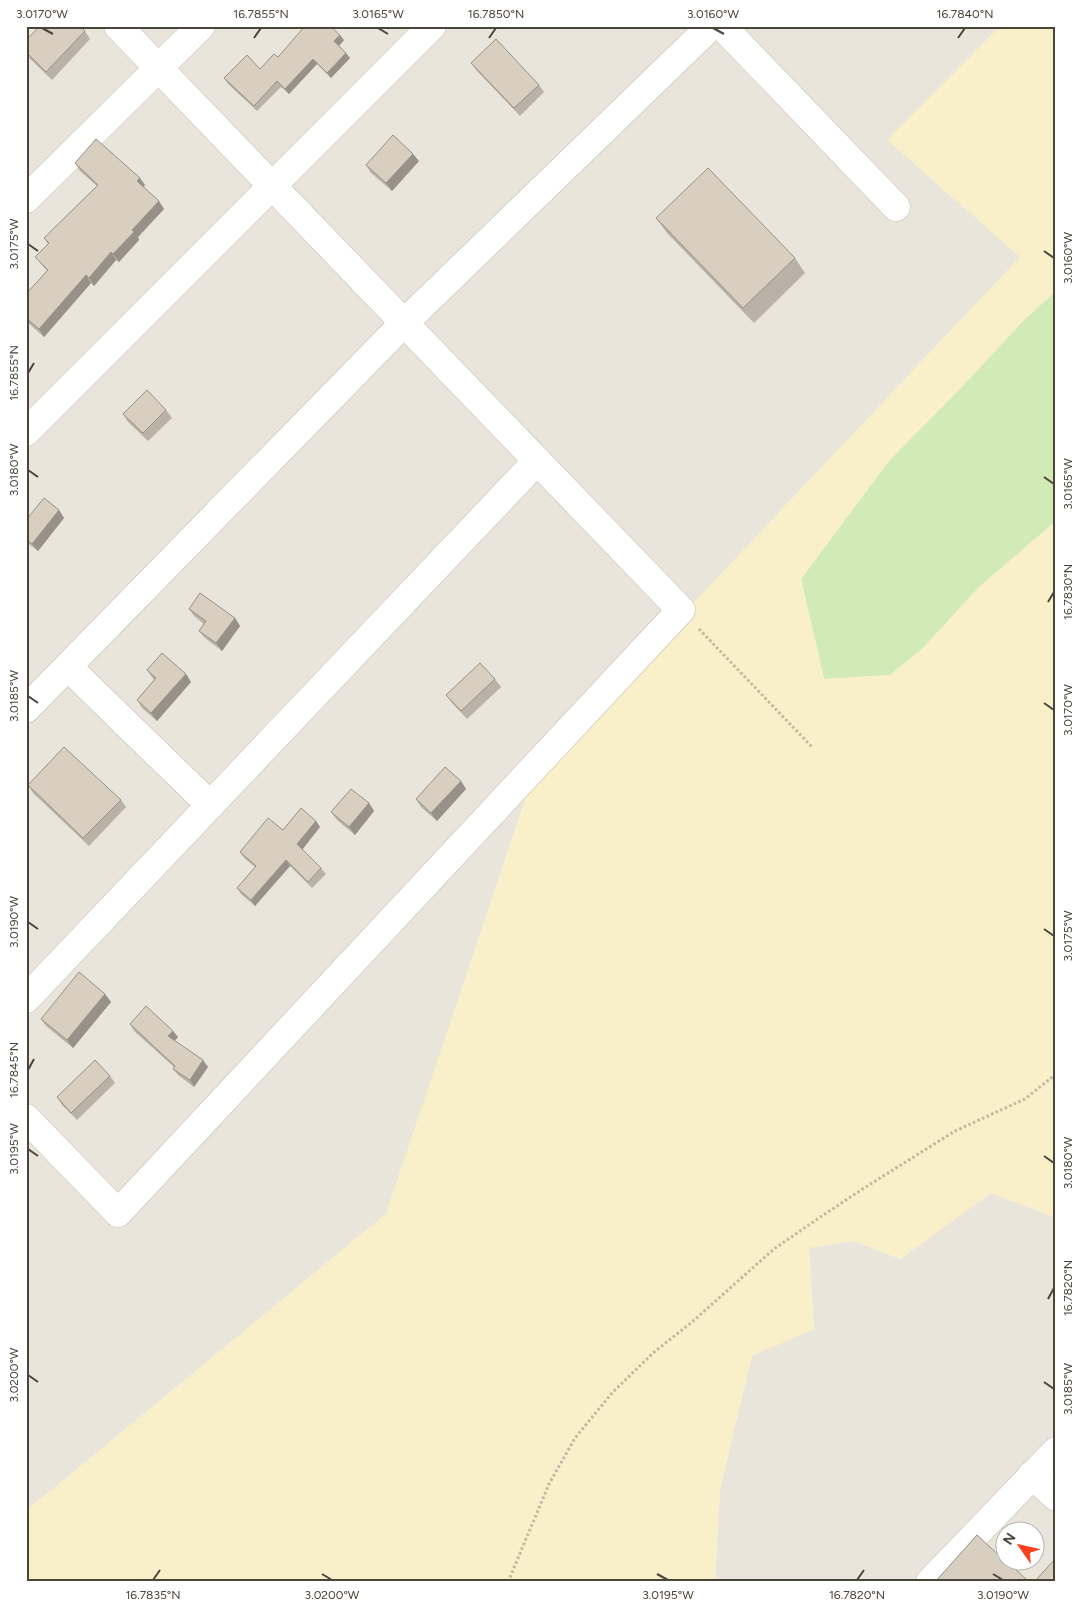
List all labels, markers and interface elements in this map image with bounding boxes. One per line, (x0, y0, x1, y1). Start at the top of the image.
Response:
text: 3.0170°W (16, 7, 68, 21)
text: 16.7855°N (233, 7, 289, 21)
text: 3.0165°W (352, 7, 404, 21)
text: 16.7850°N (468, 7, 524, 21)
text: 3.0160°W (687, 7, 740, 21)
text: 16.7840°N (937, 7, 993, 21)
text: 3.0175°W (7, 218, 21, 269)
text: 3.0160°W (1061, 231, 1075, 284)
text: 16.7855°N (7, 345, 21, 401)
text: 3.0180°W (7, 443, 21, 496)
text: 3.0165°W (1061, 458, 1075, 510)
text: 16.7830°N (1061, 564, 1075, 620)
text: 3.0185°W (7, 670, 21, 722)
text: 3.0170°W (1061, 684, 1075, 736)
text: 3.0190°W (7, 895, 21, 948)
text: 3.0175°W (1061, 910, 1075, 961)
text: 16.7845°N (7, 1042, 21, 1098)
text: 3.0195°W (7, 1123, 21, 1175)
text: 3.0180°W (1061, 1136, 1075, 1189)
text: 16.7820°N (1061, 1260, 1075, 1316)
text: 3.0200°W (7, 1347, 21, 1402)
text: 3.0185°W (1061, 1363, 1075, 1415)
north arrow (994, 1520, 1044, 1570)
text: N (1000, 1530, 1020, 1548)
text: 16.7835°N (125, 1588, 181, 1602)
text: 3.0200°W (305, 1588, 360, 1602)
text: 3.0195°W (642, 1588, 694, 1602)
text: 16.7820°N (829, 1588, 885, 1602)
text: 3.0190°W (977, 1588, 1030, 1602)

